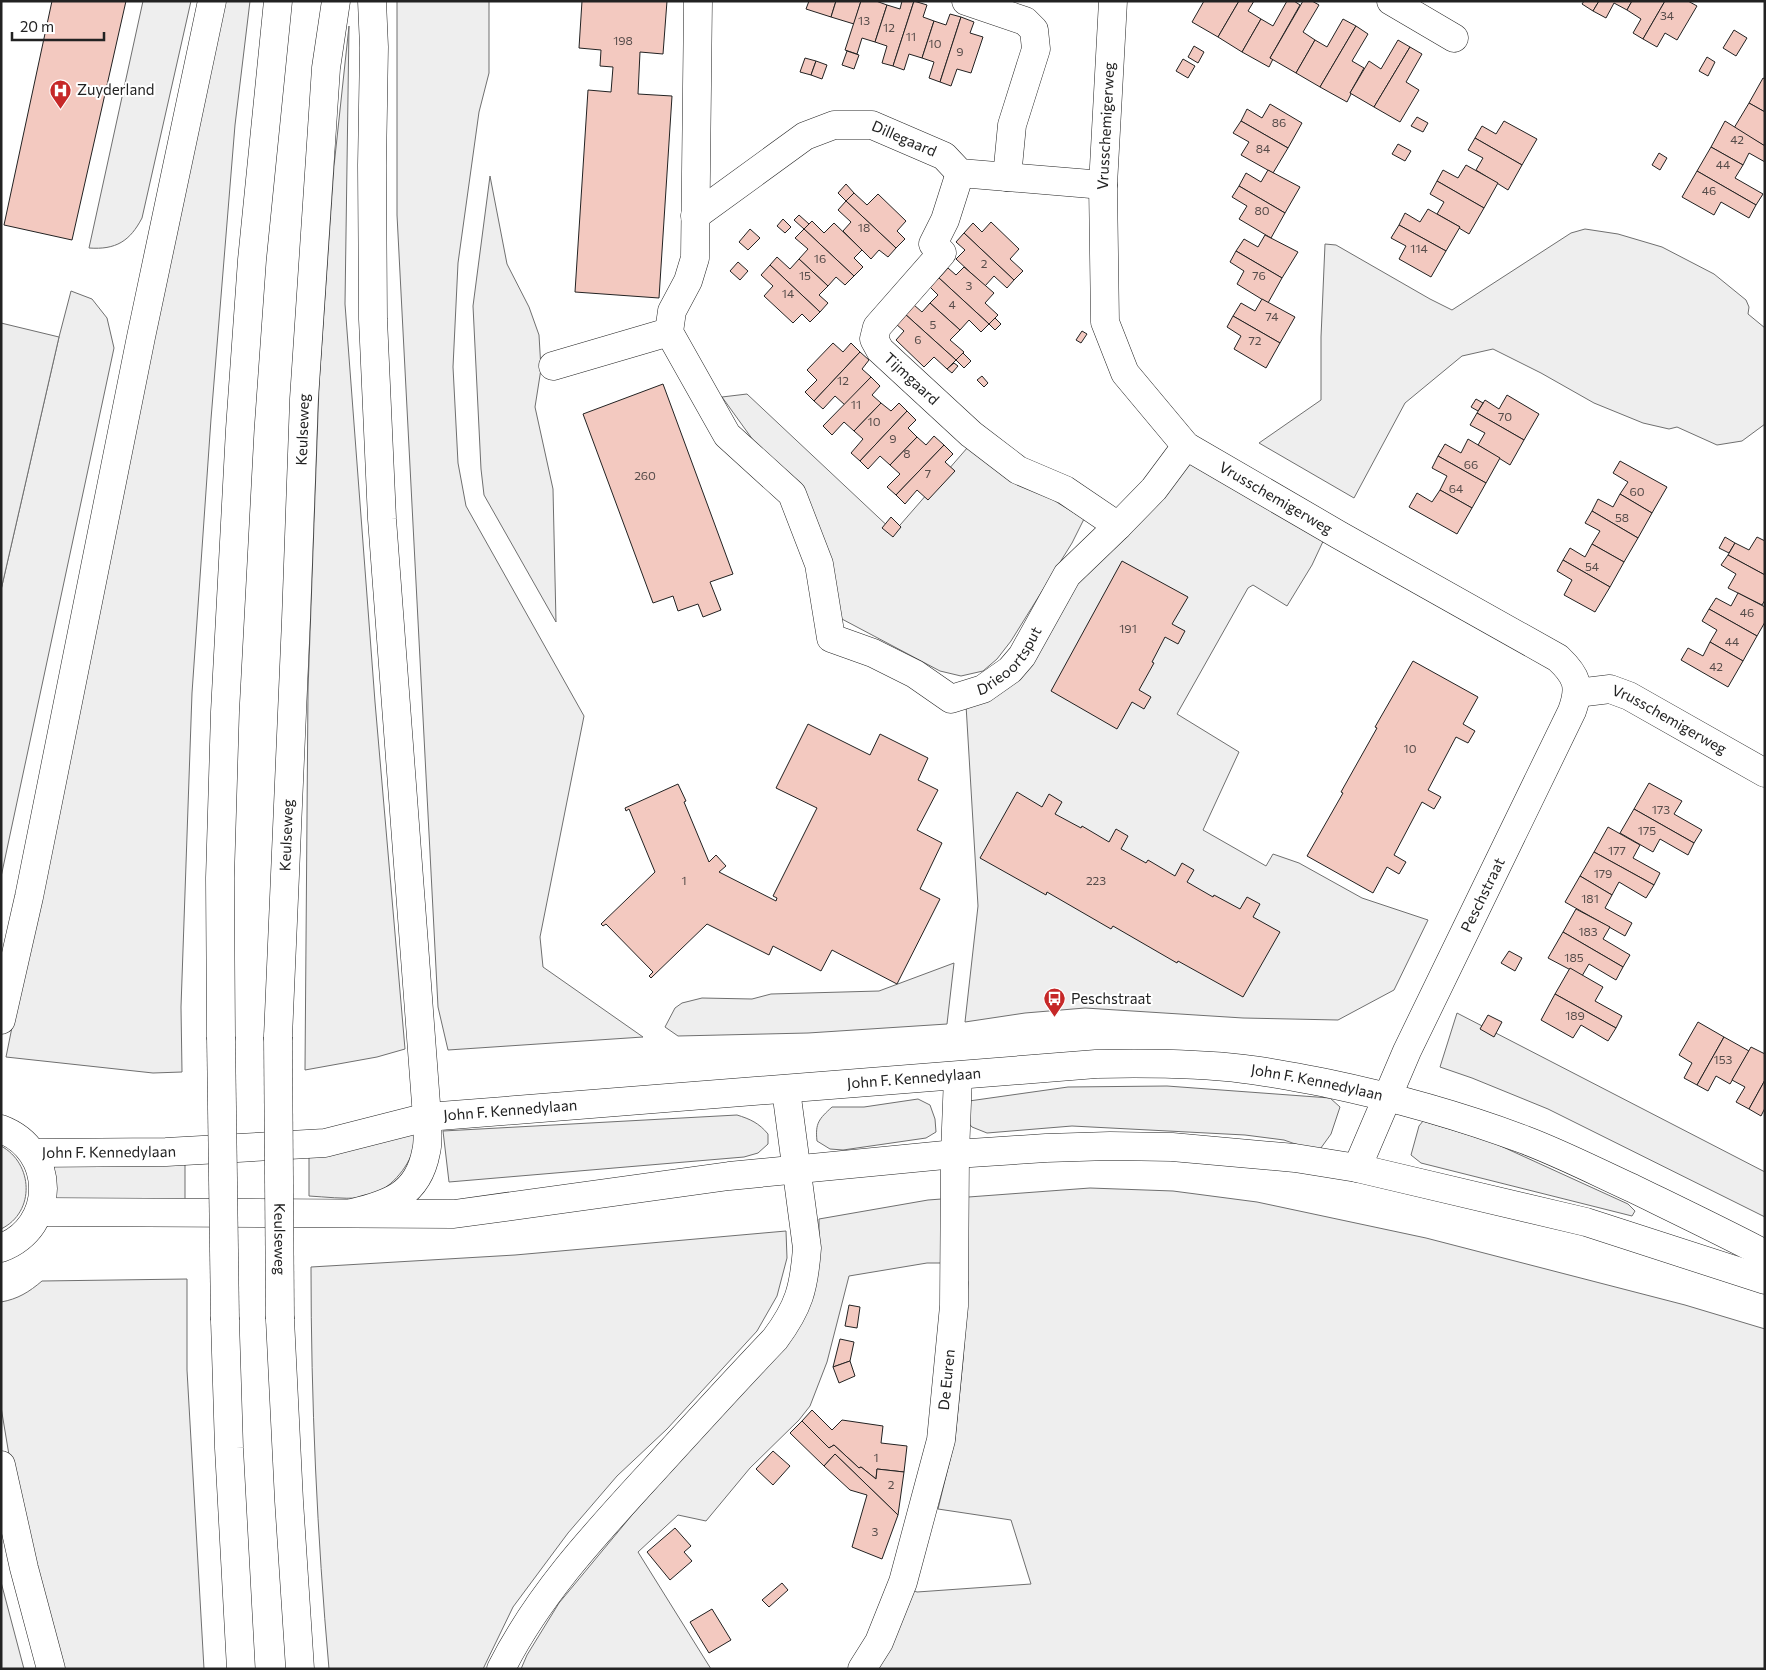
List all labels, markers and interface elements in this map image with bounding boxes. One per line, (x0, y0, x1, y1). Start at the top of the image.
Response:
house number: 34 (1660, 8, 1674, 22)
scale bar (12, 10, 105, 42)
house number: 13 (858, 13, 870, 27)
text: 20 m (20, 17, 54, 35)
house number: 12 (883, 20, 895, 34)
house number: 11 (906, 29, 916, 43)
house number: 198 (613, 33, 633, 47)
house number: 10 (929, 36, 942, 50)
house number: 9 (956, 44, 964, 58)
street label: Vrusschemigerweg (1093, 62, 1117, 190)
hospital icon: Zuyderland (49, 78, 73, 109)
place label: Zuyderland (77, 80, 155, 98)
house number: 86 (1272, 115, 1286, 129)
street label: Dillegaard (869, 116, 940, 160)
house number: 42 (1730, 132, 1744, 146)
house number: 84 (1256, 141, 1270, 155)
house number: 44 (1716, 157, 1730, 171)
house number: 46 (1702, 183, 1716, 197)
house number: 80 (1254, 203, 1270, 217)
house number: 18 (858, 220, 870, 234)
house number: 114 (1410, 241, 1428, 255)
house number: 16 (814, 251, 826, 265)
house number: 2 (981, 256, 988, 270)
house number: 15 (799, 268, 811, 282)
house number: 76 (1252, 268, 1266, 282)
house number: 3 (966, 278, 973, 292)
house number: 14 (782, 286, 794, 300)
house number: 4 (948, 297, 956, 311)
house number: 74 (1266, 309, 1278, 323)
house number: 5 (930, 317, 937, 331)
house number: 6 (914, 332, 922, 346)
house number: 72 (1249, 333, 1262, 347)
street label: Tijmgaard (881, 348, 943, 408)
house number: 12 (837, 373, 849, 387)
street label: Keulseweg (292, 393, 312, 466)
house number: 11 (851, 397, 861, 411)
house number: 70 (1498, 409, 1512, 423)
house number: 10 (868, 414, 881, 428)
house number: 9 (889, 431, 897, 445)
house number: 8 (903, 446, 911, 460)
street label: Vrusschemigerweg (1216, 457, 1336, 537)
house number: 66 (1464, 457, 1478, 471)
house number: 7 (925, 466, 931, 480)
house number: 260 (634, 468, 656, 482)
house number: 64 (1449, 481, 1463, 495)
house number: 60 (1629, 484, 1645, 498)
house number: 58 (1615, 510, 1629, 524)
house number: 54 (1585, 559, 1599, 573)
house number: 46 (1740, 605, 1754, 619)
house number: 191 (1119, 621, 1137, 635)
street label: Drieoortsput (975, 623, 1045, 698)
house number: 44 (1725, 634, 1739, 648)
house number: 42 (1709, 659, 1723, 673)
street label: Vrusschemigerweg (1610, 681, 1730, 757)
house number: 10 (1404, 741, 1417, 755)
street label: Keulseweg (275, 799, 296, 872)
house number: 173 (1652, 802, 1670, 816)
house number: 175 (1638, 823, 1656, 837)
house number: 177 (1608, 843, 1626, 857)
street label: Peschstraat (1456, 854, 1508, 935)
house number: 179 (1594, 866, 1612, 880)
house number: 1 (681, 873, 687, 887)
house number: 223 (1086, 873, 1106, 887)
house number: 181 (1581, 891, 1599, 905)
house number: 183 (1578, 924, 1598, 938)
house number: 185 (1564, 950, 1584, 964)
bus stop icon: Peschstraat (1043, 987, 1067, 1018)
place label: Peschstraat (1071, 989, 1152, 1007)
house number: 189 (1565, 1008, 1585, 1022)
house number: 153 (1714, 1052, 1733, 1066)
street label: John F. Kennedylaan (1250, 1060, 1385, 1104)
street label: John F. Kennedylaan (846, 1063, 982, 1092)
street label: John F. Kennedylaan (442, 1095, 578, 1124)
street label: John F. Kennedylaan (42, 1141, 177, 1161)
street label: Keulseweg (271, 1203, 290, 1275)
street label: De Euren (934, 1348, 958, 1411)
house number: 1 (873, 1450, 879, 1464)
house number: 2 (888, 1477, 895, 1491)
house number: 3 (872, 1524, 879, 1538)

